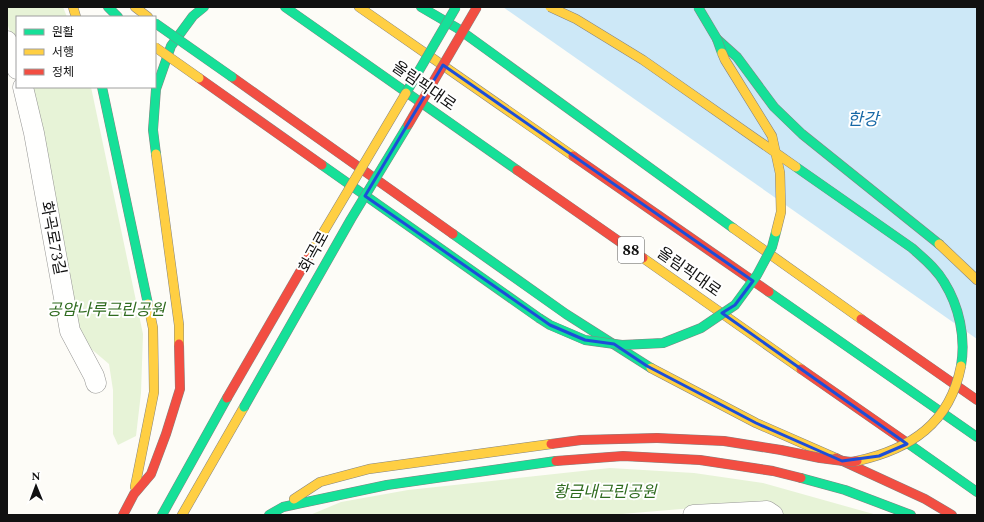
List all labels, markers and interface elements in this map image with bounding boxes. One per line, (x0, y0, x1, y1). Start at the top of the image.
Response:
legend (16, 16, 156, 88)
text: 원활 (52, 23, 74, 42)
text: 서행 (52, 43, 74, 62)
street label: 올림픽대로 (387, 55, 461, 117)
text: 정체 (52, 63, 74, 82)
water label: 한강 (847, 107, 881, 133)
street label: 화곡로73길 (34, 199, 72, 277)
street label: 화곡로 (293, 227, 335, 277)
road number: 88 (618, 237, 644, 263)
street label: 올림픽대로 (652, 241, 726, 303)
park label: 공암나루근린공원 (47, 298, 166, 322)
north arrow (16, 466, 56, 506)
text: N (31, 468, 40, 485)
park label: 황금내근린공원 (553, 480, 658, 504)

